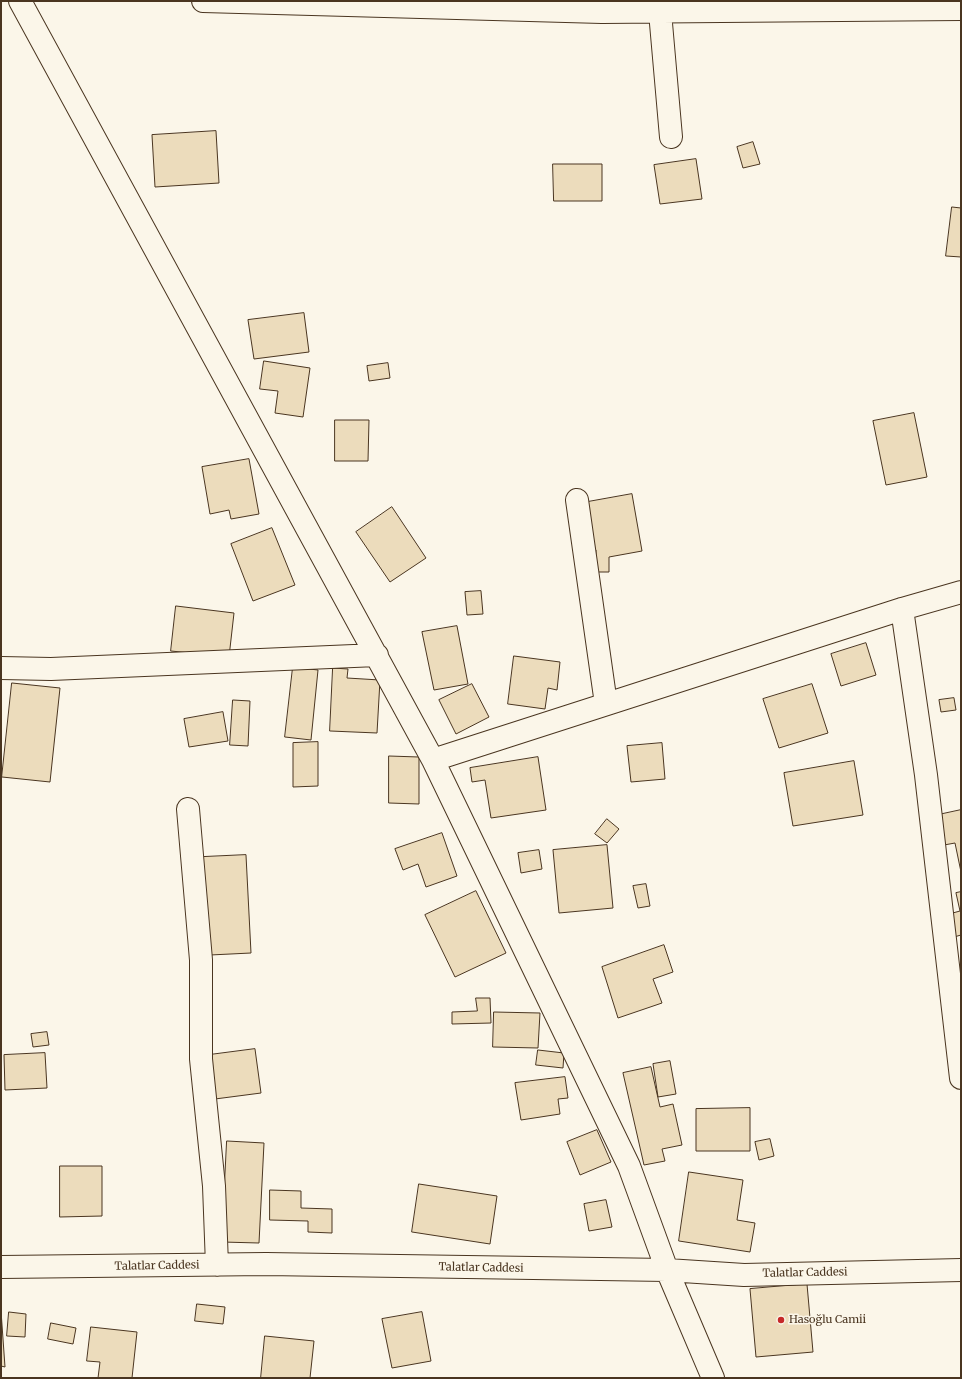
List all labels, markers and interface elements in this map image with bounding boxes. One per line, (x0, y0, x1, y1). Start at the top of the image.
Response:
street label: Talatlar Caddesi (114, 1259, 200, 1273)
street label: Talatlar Caddesi (438, 1261, 524, 1275)
street label: Talatlar Caddesi (762, 1266, 848, 1280)
place label: Hasoğlu Camii (789, 1313, 866, 1327)
marker: Hasoğlu Camii (776, 1315, 786, 1325)

